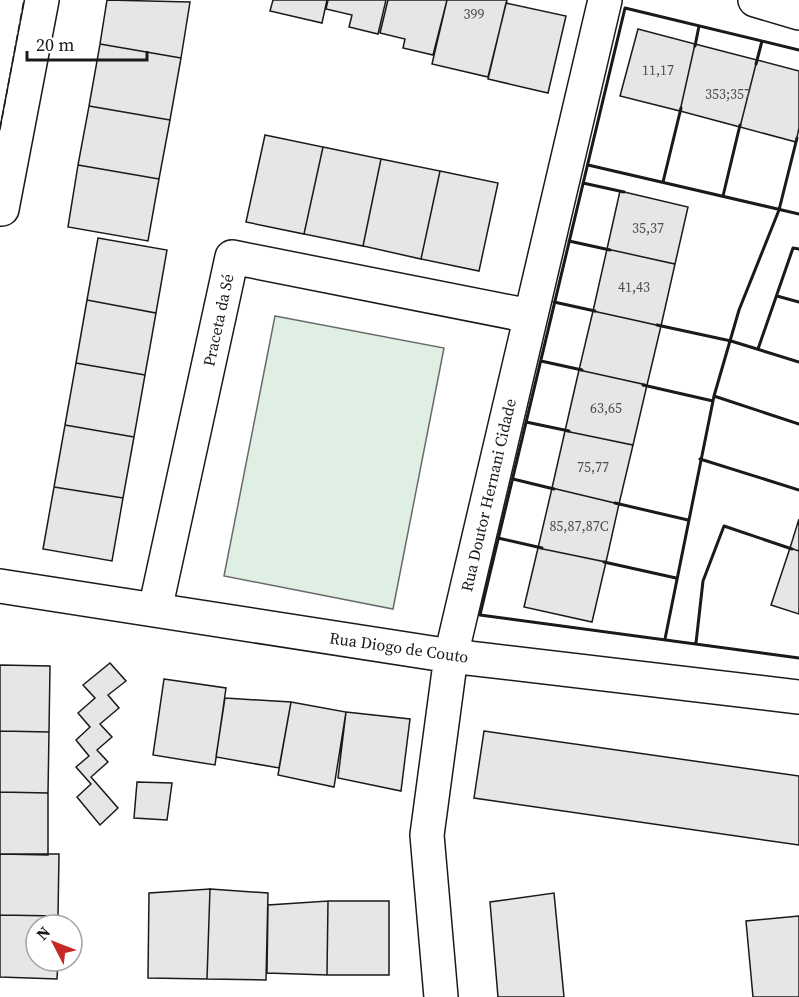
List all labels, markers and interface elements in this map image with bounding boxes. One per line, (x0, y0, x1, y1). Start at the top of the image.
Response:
house number: 399 (464, 4, 485, 24)
scale bar (27, 24, 147, 62)
text: 20 m (36, 32, 74, 57)
house number: 11,17 (642, 60, 674, 80)
house number: 353;357 (705, 84, 751, 104)
house number: 35,37 (632, 218, 664, 238)
street label: Praceta da Sé (197, 272, 239, 368)
house number: 41,43 (618, 277, 650, 297)
street label: Rua Doutor Hernani Cidade (455, 396, 521, 594)
house number: 63,65 (590, 398, 622, 418)
house number: 75,77 (577, 457, 609, 477)
house number: 85,87,87C (549, 516, 609, 536)
street label: Rua Diogo de Couto (328, 626, 470, 668)
north arrow (24, 913, 84, 973)
text: N (31, 921, 55, 945)

